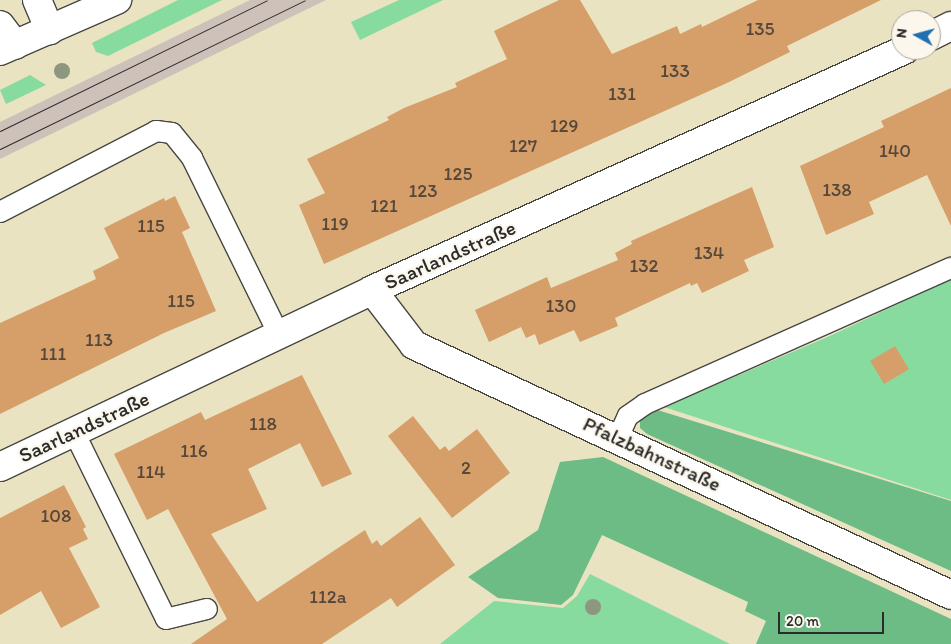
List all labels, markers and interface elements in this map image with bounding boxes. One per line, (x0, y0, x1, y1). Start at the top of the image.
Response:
north arrow (891, 10, 941, 60)
house number: 135 (745, 18, 775, 40)
text: N (893, 28, 911, 39)
house number: 133 (660, 60, 690, 82)
house number: 131 (608, 83, 636, 105)
house number: 129 (550, 115, 578, 137)
house number: 127 (509, 135, 537, 157)
house number: 140 (879, 140, 911, 162)
house number: 125 (444, 163, 472, 185)
house number: 138 (822, 179, 852, 201)
house number: 123 (408, 180, 438, 202)
house number: 121 (370, 195, 398, 217)
house number: 119 (321, 213, 349, 235)
house number: 115 (137, 215, 165, 237)
street label: Saarlandstraße (380, 215, 520, 295)
house number: 134 (694, 242, 724, 264)
house number: 132 (629, 255, 659, 277)
house number: 115 (167, 290, 195, 312)
house number: 130 (546, 295, 576, 317)
house number: 113 (85, 329, 113, 351)
house number: 111 (40, 343, 66, 365)
street label: Saarlandstraße (15, 386, 153, 468)
street label: Pfalzbahnstraße (579, 411, 725, 497)
house number: 118 (249, 413, 277, 435)
house number: 116 (180, 440, 208, 462)
house number: 2 (461, 457, 471, 479)
house number: 114 (136, 461, 166, 483)
house number: 108 (41, 505, 71, 527)
house number: 112a (309, 586, 347, 608)
scale bar (781, 602, 887, 634)
text: 20 m (786, 612, 819, 630)

